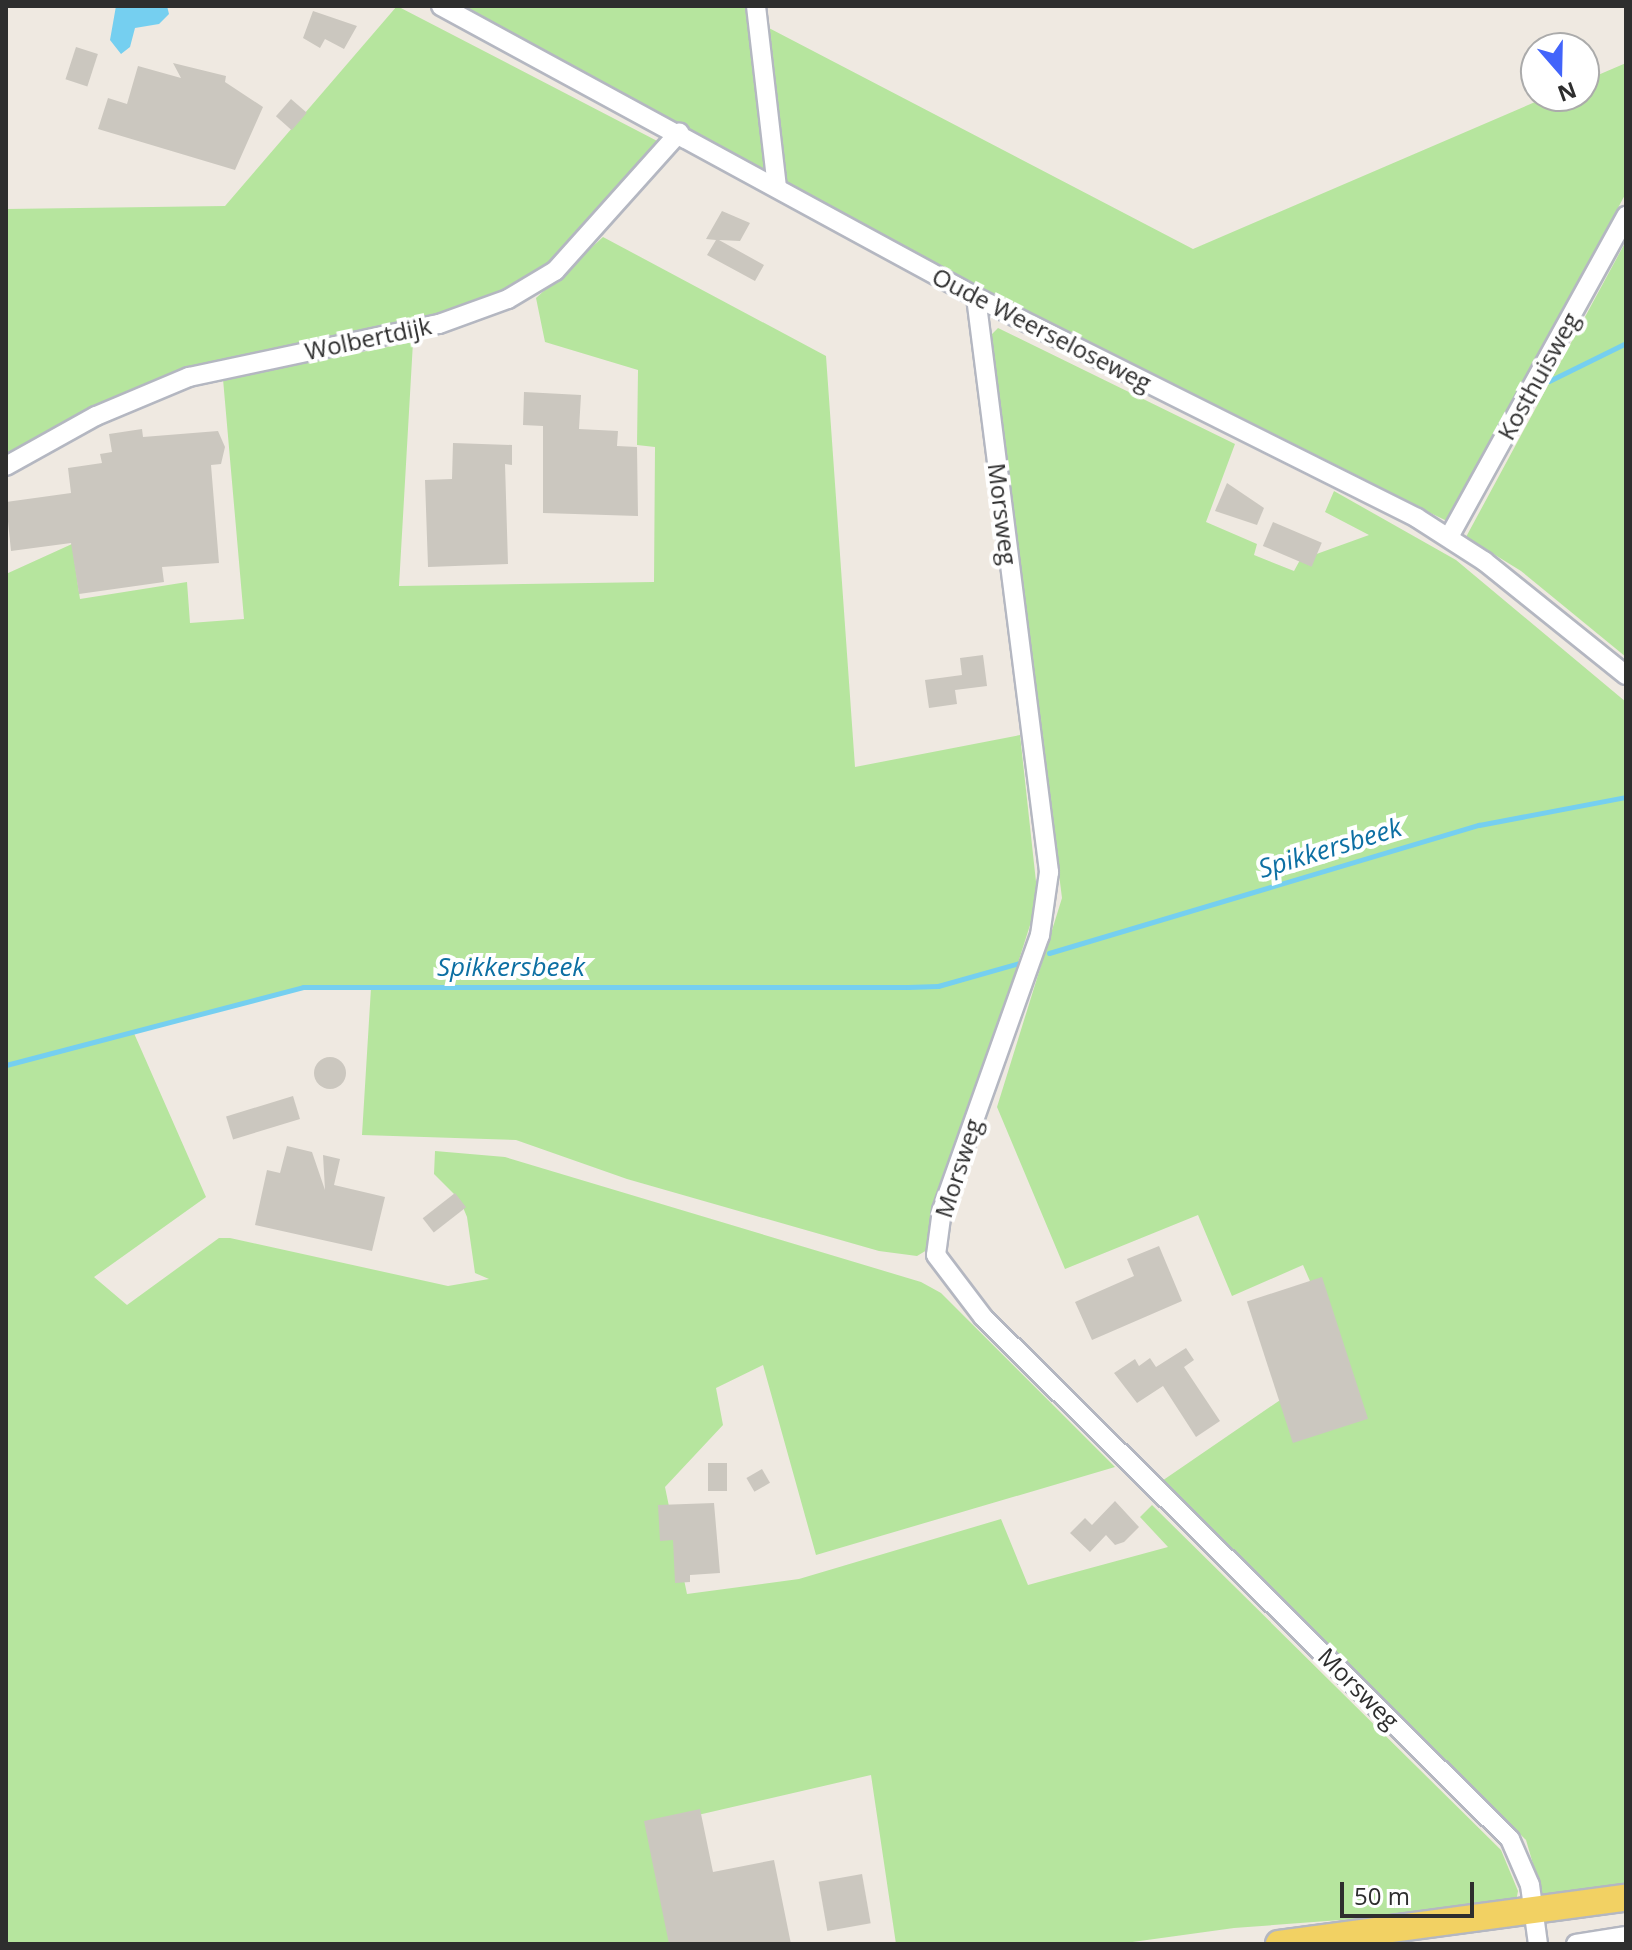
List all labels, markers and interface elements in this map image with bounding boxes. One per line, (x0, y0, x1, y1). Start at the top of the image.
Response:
north arrow (1520, 32, 1600, 112)
text: N (1554, 76, 1581, 110)
street label: Oude Weerseloseweg (928, 261, 1156, 397)
street label: Kosthuisweg (1491, 307, 1585, 445)
street label: Wolbertdijk (302, 311, 434, 365)
street label: Morsweg (982, 461, 1024, 567)
water label: Spikkersbeek (1255, 811, 1405, 885)
water label: Spikkersbeek (437, 951, 585, 983)
street label: Morsweg (928, 1115, 988, 1221)
street label: Morsweg (1313, 1642, 1405, 1734)
scale bar (1344, 1866, 1478, 1916)
text: 50 m (1354, 1879, 1410, 1912)

